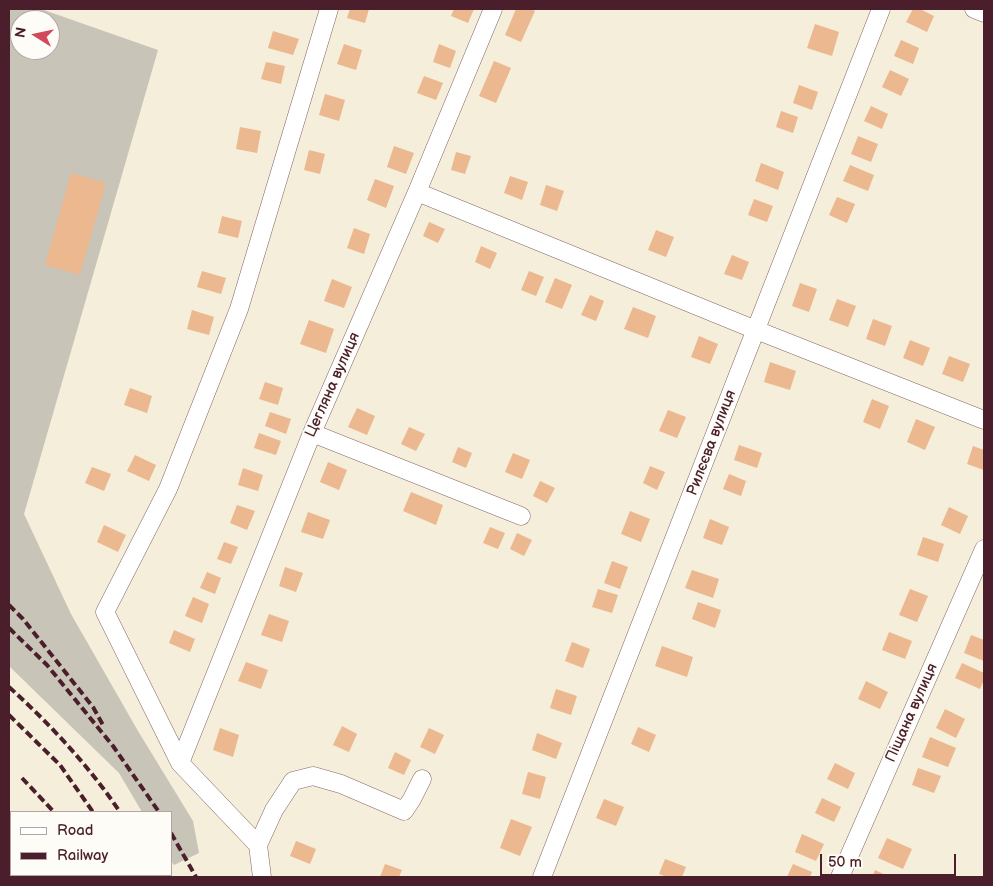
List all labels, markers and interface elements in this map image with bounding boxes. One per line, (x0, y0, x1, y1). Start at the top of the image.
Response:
north arrow (10, 10, 60, 60)
text: N (11, 26, 30, 39)
street label: Цегляна вулиця (302, 330, 364, 440)
street label: Рилєєва вулиця (684, 388, 740, 498)
street label: Піщана вулиця (882, 661, 942, 765)
legend (10, 811, 172, 876)
text: Road (57, 821, 93, 840)
scale bar (823, 844, 959, 876)
text: Railway (57, 846, 108, 865)
text: 50 m (828, 853, 862, 872)

